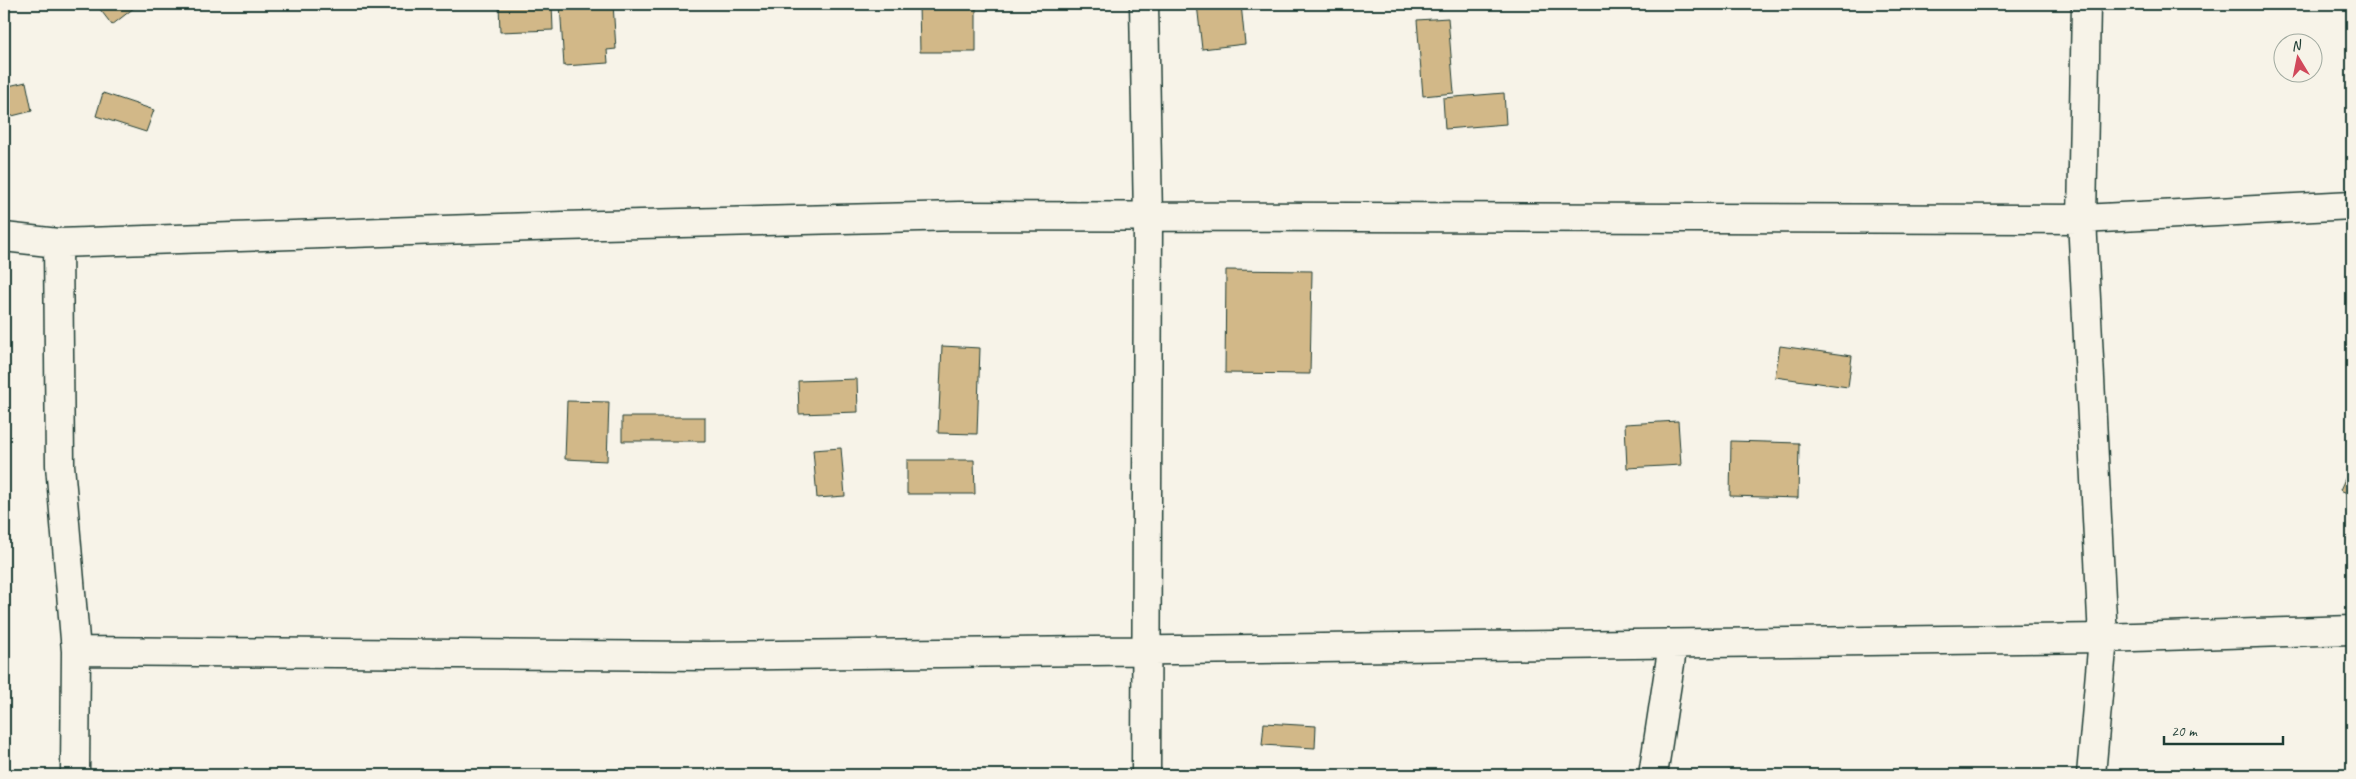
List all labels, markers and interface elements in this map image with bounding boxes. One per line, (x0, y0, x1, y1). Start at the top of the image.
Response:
north arrow (2274, 32, 2324, 82)
text: N (2290, 36, 2304, 55)
scale bar (2164, 714, 2282, 746)
text: 20 m (2171, 722, 2198, 741)

